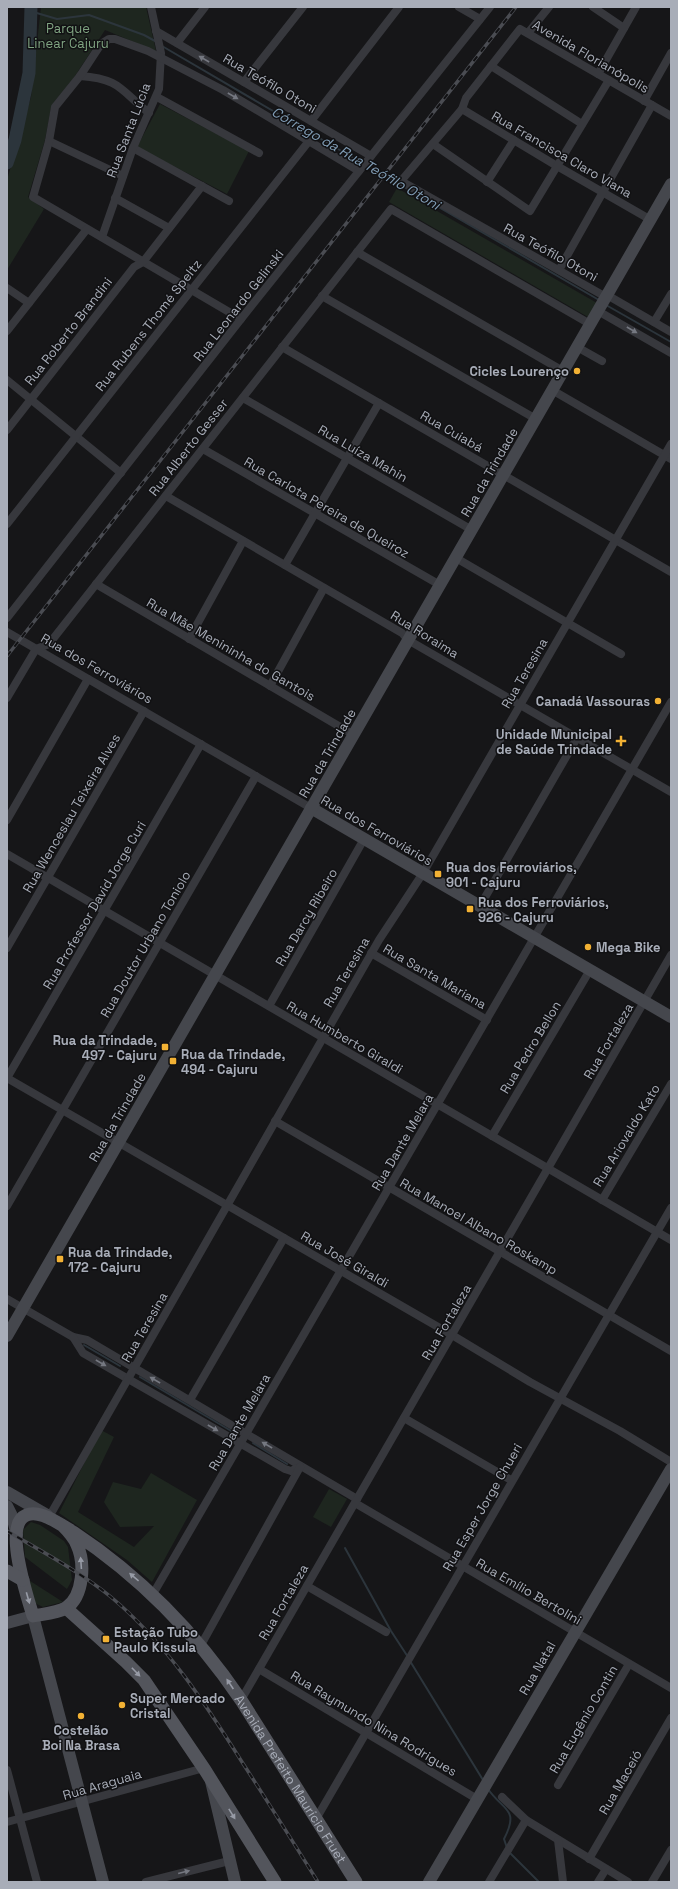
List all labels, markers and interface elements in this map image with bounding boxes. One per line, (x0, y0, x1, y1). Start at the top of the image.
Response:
street label: Avenida Florianópolis (529, 16, 652, 97)
park label: Parque Linear Cajuru (27, 20, 109, 52)
street label: Rua Teófilo Otoni (220, 50, 320, 117)
one-way arrow (198, 56, 210, 63)
street label: Rua Santa Lúcia (103, 80, 155, 180)
one-way arrow (227, 93, 239, 100)
water label: Córrego da Rua Teófilo Otoni (269, 102, 445, 214)
street label: Rua Francisca Claro Viana (488, 107, 636, 202)
street label: Rua Teófilo Otoni (501, 219, 601, 285)
street label: Rua Leonardo Gelinski (189, 246, 287, 365)
street label: Rua Rubens Thomé Speltz (92, 256, 205, 395)
street label: Rua Roberto Brandini (21, 274, 116, 389)
one-way arrow (626, 327, 638, 334)
place label: Cicles Lourenço (469, 363, 569, 380)
marker: Cicles Lourenço (572, 366, 582, 376)
street label: Rua Alberto Gesser (145, 395, 232, 499)
street label: Rua Cuiabá (417, 407, 487, 456)
street label: Rua Luíza Mahin (315, 421, 411, 486)
street label: Rua da Trindade (457, 425, 522, 520)
street label: Rua Carlota Pereira de Queiroz (241, 453, 413, 562)
street label: Rua Mãe Menininha do Gantois (143, 594, 318, 705)
street label: Rua Roraima (387, 607, 462, 662)
street label: Rua dos Ferroviários (38, 630, 156, 707)
street label: Rua Teresina (497, 635, 552, 712)
place label: Canadá Vassouras (536, 693, 650, 710)
marker: Canadá Vassouras (653, 696, 663, 706)
street label: Rua da Trindade (295, 706, 360, 801)
place label: Unidade Municipal de Saúde Trindade (496, 726, 612, 758)
street label: Rua Wenceslau Teixeira Alves (19, 731, 124, 896)
marker: Unidade Municipal de Saúde Trindade (615, 735, 627, 747)
street label: Rua dos Ferroviários (318, 792, 436, 869)
street label: Rua Professor David Jorge Curi (39, 818, 150, 993)
place label: Rua dos Ferroviários, 901 - Cajuru (446, 859, 577, 891)
street label: Rua Darcy Ribeiro (272, 865, 341, 969)
street label: Rua Doutor Urbano Toniolo (96, 868, 194, 1021)
marker: Rua dos Ferroviários, 901 - Cajuru (433, 869, 443, 879)
place label: Rua dos Ferroviários, 926 - Cajuru (478, 894, 609, 926)
marker: Rua dos Ferroviários, 926 - Cajuru (465, 904, 475, 914)
street label: Rua Teresina (319, 934, 374, 1011)
place label: Mega Bike (596, 939, 661, 956)
street label: Rua Santa Mariana (380, 940, 490, 1013)
marker: Mega Bike (583, 942, 593, 952)
street label: Rua Humberto Giraldi (284, 997, 406, 1078)
street label: Rua Pedro Bellon (496, 998, 565, 1097)
street label: Rua Fortaleza (580, 1000, 637, 1082)
place label: Rua da Trindade, 497 - Cajuru (53, 1032, 157, 1064)
marker: Rua da Trindade, 497 - Cajuru (160, 1042, 170, 1052)
place label: Rua da Trindade, 494 - Cajuru (181, 1046, 286, 1078)
marker: Rua da Trindade, 494 - Cajuru (168, 1056, 178, 1066)
street label: Rua da Trindade (85, 1070, 150, 1165)
street label: Rua Ariovaldo Kato (589, 1081, 664, 1190)
street label: Rua Dante Melara (368, 1090, 437, 1194)
street label: Rua Manoel Albano Roskamp (397, 1174, 561, 1279)
street label: Rua José Giraldi (298, 1227, 392, 1292)
place label: Rua da Trindade, 172 - Cajuru (68, 1244, 173, 1276)
marker: Rua da Trindade, 172 - Cajuru (55, 1254, 65, 1264)
street label: Rua Fortaleza (418, 1281, 475, 1363)
street label: Rua Teresina (117, 1289, 172, 1366)
one-way arrow (95, 1359, 106, 1366)
street label: Rua Dante Melara (205, 1370, 274, 1474)
one-way arrow (149, 1376, 161, 1383)
one-way arrow (207, 1424, 219, 1431)
street label: Rua Esper Jorge Chueri (439, 1440, 526, 1574)
one-way arrow (262, 1442, 273, 1449)
street label: Rua Emílio Bertolini (473, 1554, 584, 1629)
one-way arrow (77, 1557, 84, 1569)
street label: Rua Fortaleza (255, 1561, 312, 1643)
one-way arrow (129, 1572, 139, 1582)
one-way arrow (25, 1593, 31, 1605)
place label: Estação Tubo Paulo Kissula (114, 1624, 198, 1656)
marker: Estação Tubo Paulo Kissula (101, 1634, 111, 1644)
street label: Rua Natal (515, 1638, 560, 1698)
street label: Rua Eugênio Contin (546, 1662, 621, 1776)
one-way arrow (131, 1667, 141, 1677)
street label: Rua Raymundo Nina Rodrigues (287, 1667, 460, 1780)
one-way arrow (226, 1679, 234, 1689)
place label: Super Mercado Cristal (130, 1690, 225, 1722)
street label: Avenida Prefeito Maurício Fruet (231, 1691, 350, 1867)
marker: Super Mercado Cristal (117, 1700, 127, 1710)
marker: Costelão Boi Na Brasa (76, 1711, 86, 1721)
place label: Costelão Boi Na Brasa (42, 1722, 121, 1754)
street label: Rua Maceió (595, 1747, 646, 1818)
street label: Rua Araguaia (61, 1765, 144, 1804)
one-way arrow (229, 1808, 236, 1820)
one-way arrow (178, 1869, 190, 1875)

